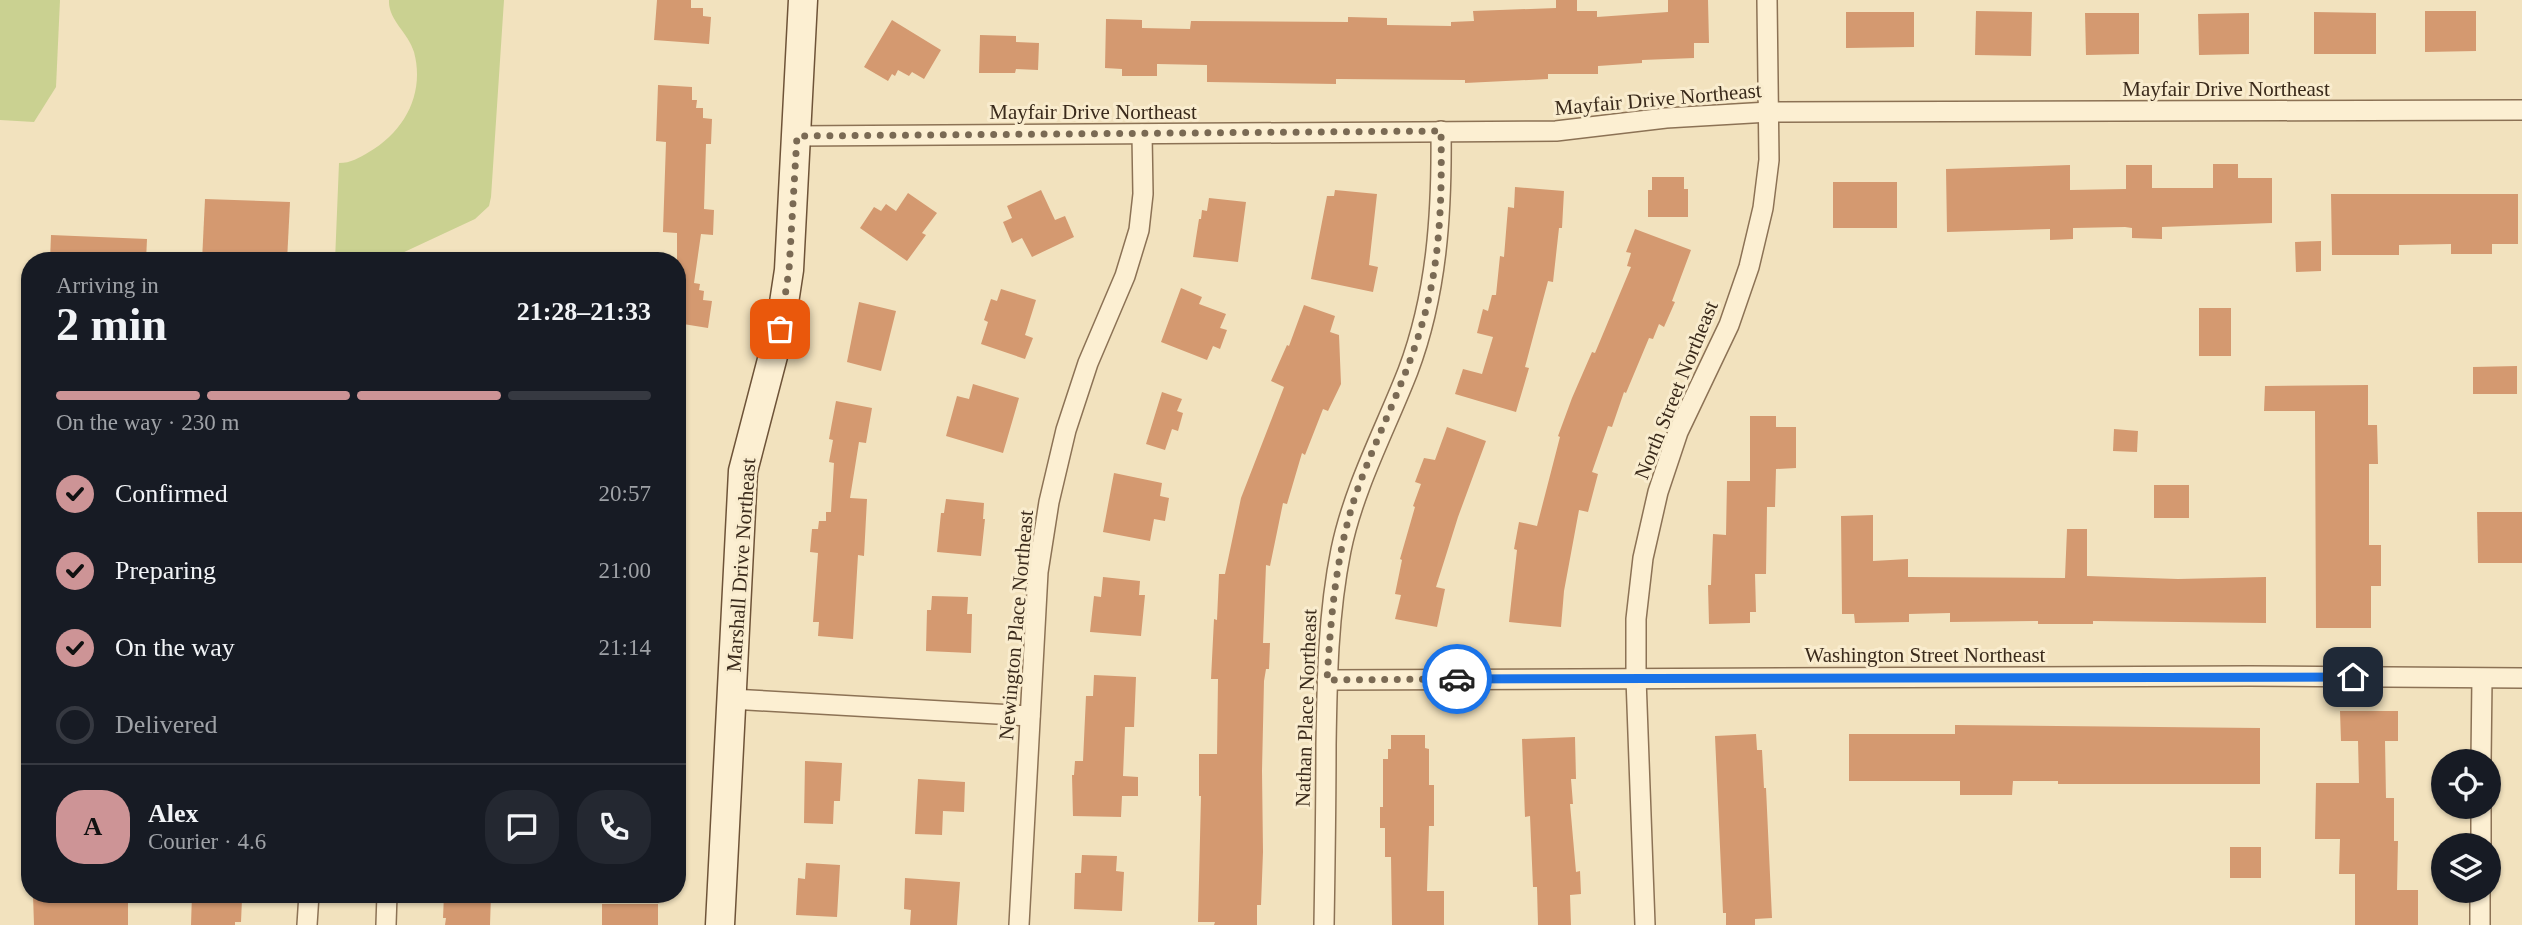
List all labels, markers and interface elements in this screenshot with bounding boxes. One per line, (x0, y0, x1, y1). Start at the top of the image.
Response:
street label: Mayfair Drive Northeast (2122, 77, 2330, 101)
street label: Mayfair Drive Northeast (1554, 78, 1763, 120)
street label: Mayfair Drive Northeast (989, 100, 1197, 124)
text: Arriving in (56, 273, 159, 298)
text: 21:28–21:33 (517, 297, 651, 326)
street label: North Street Northeast (1629, 297, 1723, 483)
text: 2 min (56, 299, 167, 350)
pin (750, 299, 810, 359)
icon: bag (761, 310, 799, 348)
text: On the way · 230 m (56, 410, 239, 435)
street label: Marshall Drive Northeast (722, 457, 760, 673)
icon: check (56, 475, 94, 513)
text: Confirmed (115, 479, 228, 508)
text: 20:57 (599, 481, 651, 506)
street label: Newington Place Northeast (994, 509, 1038, 741)
icon: check (56, 552, 94, 590)
text: Preparing (115, 556, 216, 585)
text: 21:00 (599, 558, 651, 583)
street label: Nathan Place Northeast (1291, 608, 1321, 807)
icon: check (56, 629, 94, 667)
text: On the way (115, 633, 235, 662)
text: 21:14 (599, 635, 651, 660)
street label: Washington Street Northeast (1805, 643, 2046, 667)
courier (1422, 644, 1492, 714)
pin (2323, 647, 2383, 707)
icon: home (2334, 658, 2372, 696)
icon: car (1438, 660, 1476, 698)
text: Delivered (115, 710, 218, 739)
map controls (2431, 749, 2501, 903)
button: locate (2431, 749, 2501, 819)
button: chat (485, 790, 559, 864)
button: phone (577, 790, 651, 864)
text: Alex (148, 799, 199, 828)
text: A (84, 812, 102, 841)
text: Courier · 4.6 (148, 829, 266, 854)
button: layers (2431, 833, 2501, 903)

